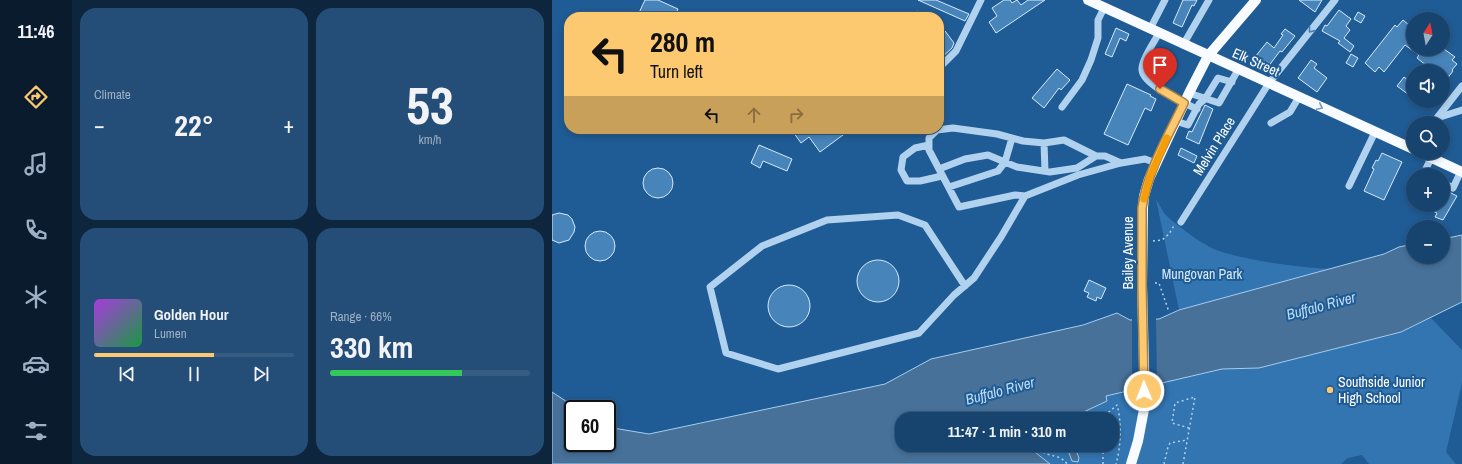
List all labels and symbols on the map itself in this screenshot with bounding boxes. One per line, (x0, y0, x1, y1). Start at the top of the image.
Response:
north arrow (1406, 12, 1450, 56)
one-way arrow (1309, 26, 1316, 33)
street label: Elk Street (1230, 44, 1282, 80)
pin (1143, 48, 1177, 89)
one-way arrow (1316, 102, 1323, 110)
street label: Melvin Place (1189, 113, 1239, 179)
street label: Bailey Avenue (1119, 216, 1137, 290)
park label: Mungovan Park (1162, 265, 1242, 283)
water label: Buffalo River (1284, 286, 1359, 325)
position arrow (1123, 370, 1165, 412)
water label: Buffalo River (963, 371, 1038, 410)
place label: Southside Junior High School (1338, 373, 1425, 407)
marker: Southside Junior High School (1325, 385, 1335, 395)
speed limit sign: 60 (564, 400, 616, 452)

